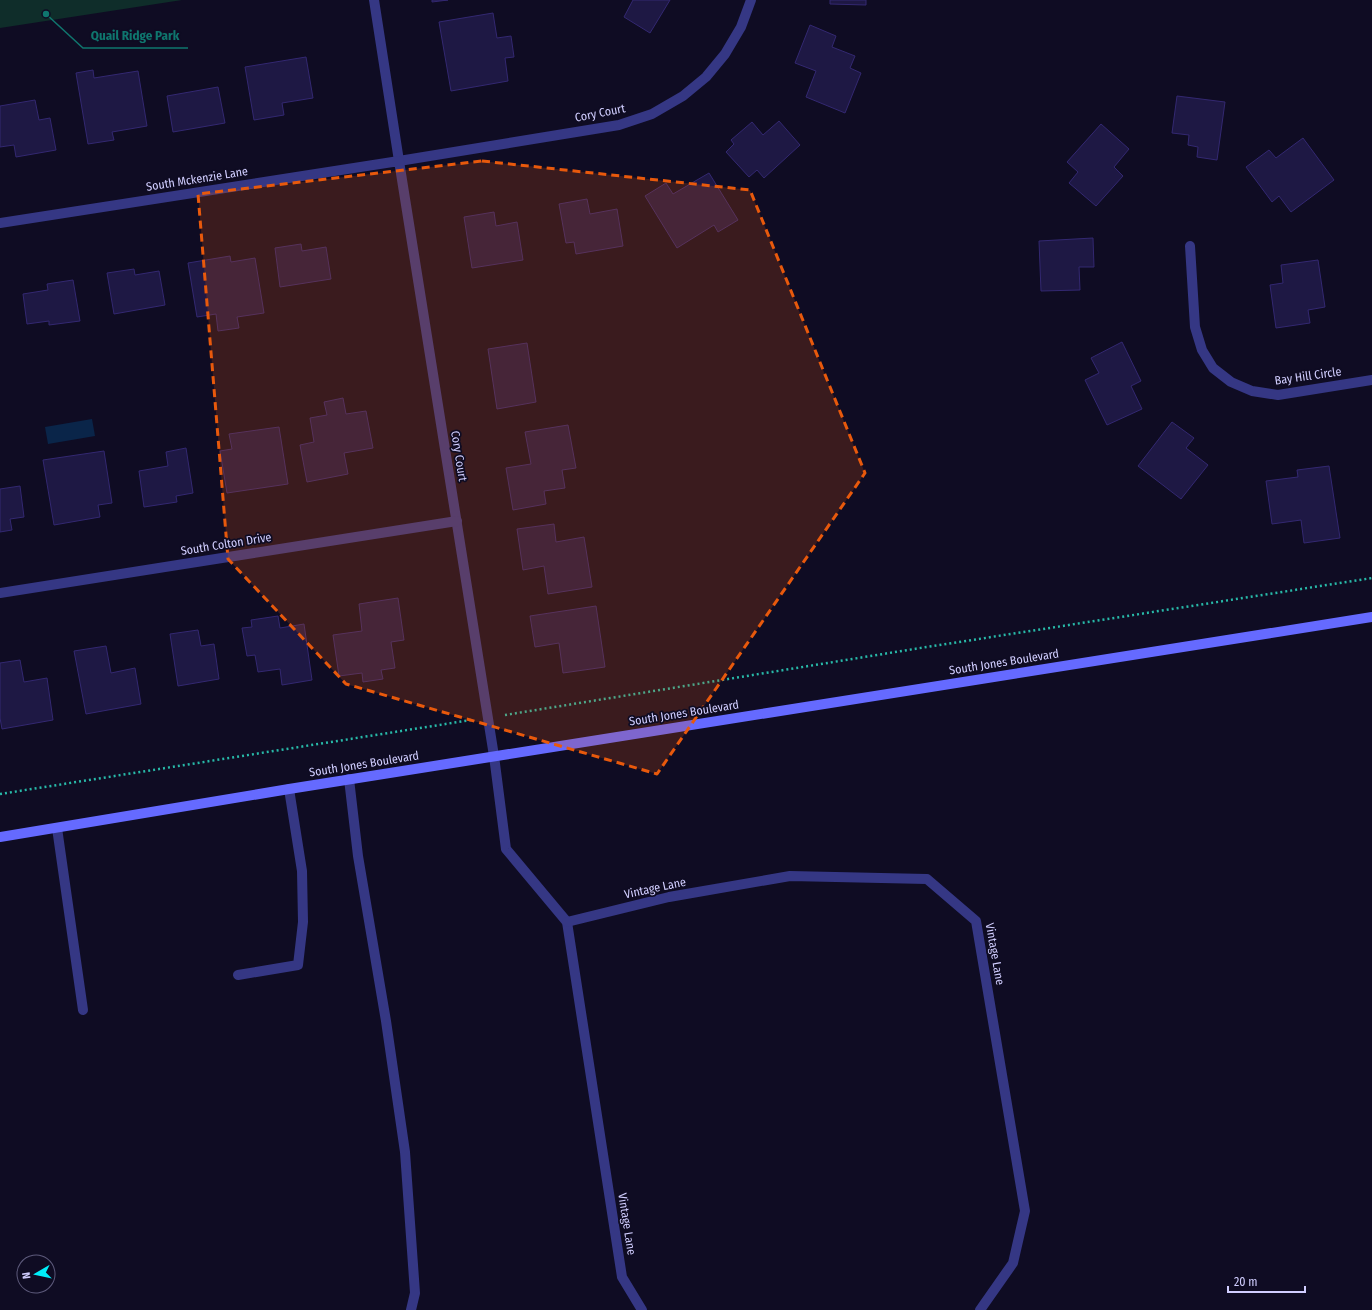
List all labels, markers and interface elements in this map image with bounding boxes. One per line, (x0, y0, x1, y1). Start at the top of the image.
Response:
callout: Quail Ridge Park (83, 23, 188, 48)
text: Quail Ridge Park (91, 28, 180, 43)
street label: Cory Court (574, 101, 626, 125)
street label: South Mckenzie Lane (145, 164, 249, 194)
street label: Bay Hill Circle (1274, 364, 1342, 388)
street label: Cory Court (448, 430, 470, 482)
street label: South Colton Drive (180, 530, 272, 558)
street label: South Jones Boulevard (948, 646, 1060, 678)
street label: South Jones Boulevard (628, 697, 740, 729)
street label: South Jones Boulevard (308, 748, 420, 780)
street label: Vintage Lane (623, 875, 687, 901)
street label: Vintage Lane (983, 922, 1007, 986)
street label: Vintage Lane (615, 1192, 639, 1256)
north arrow (16, 1254, 56, 1294)
scale bar (1228, 1268, 1305, 1294)
text: N (20, 1271, 34, 1280)
text: 20 m (1234, 1275, 1258, 1289)

